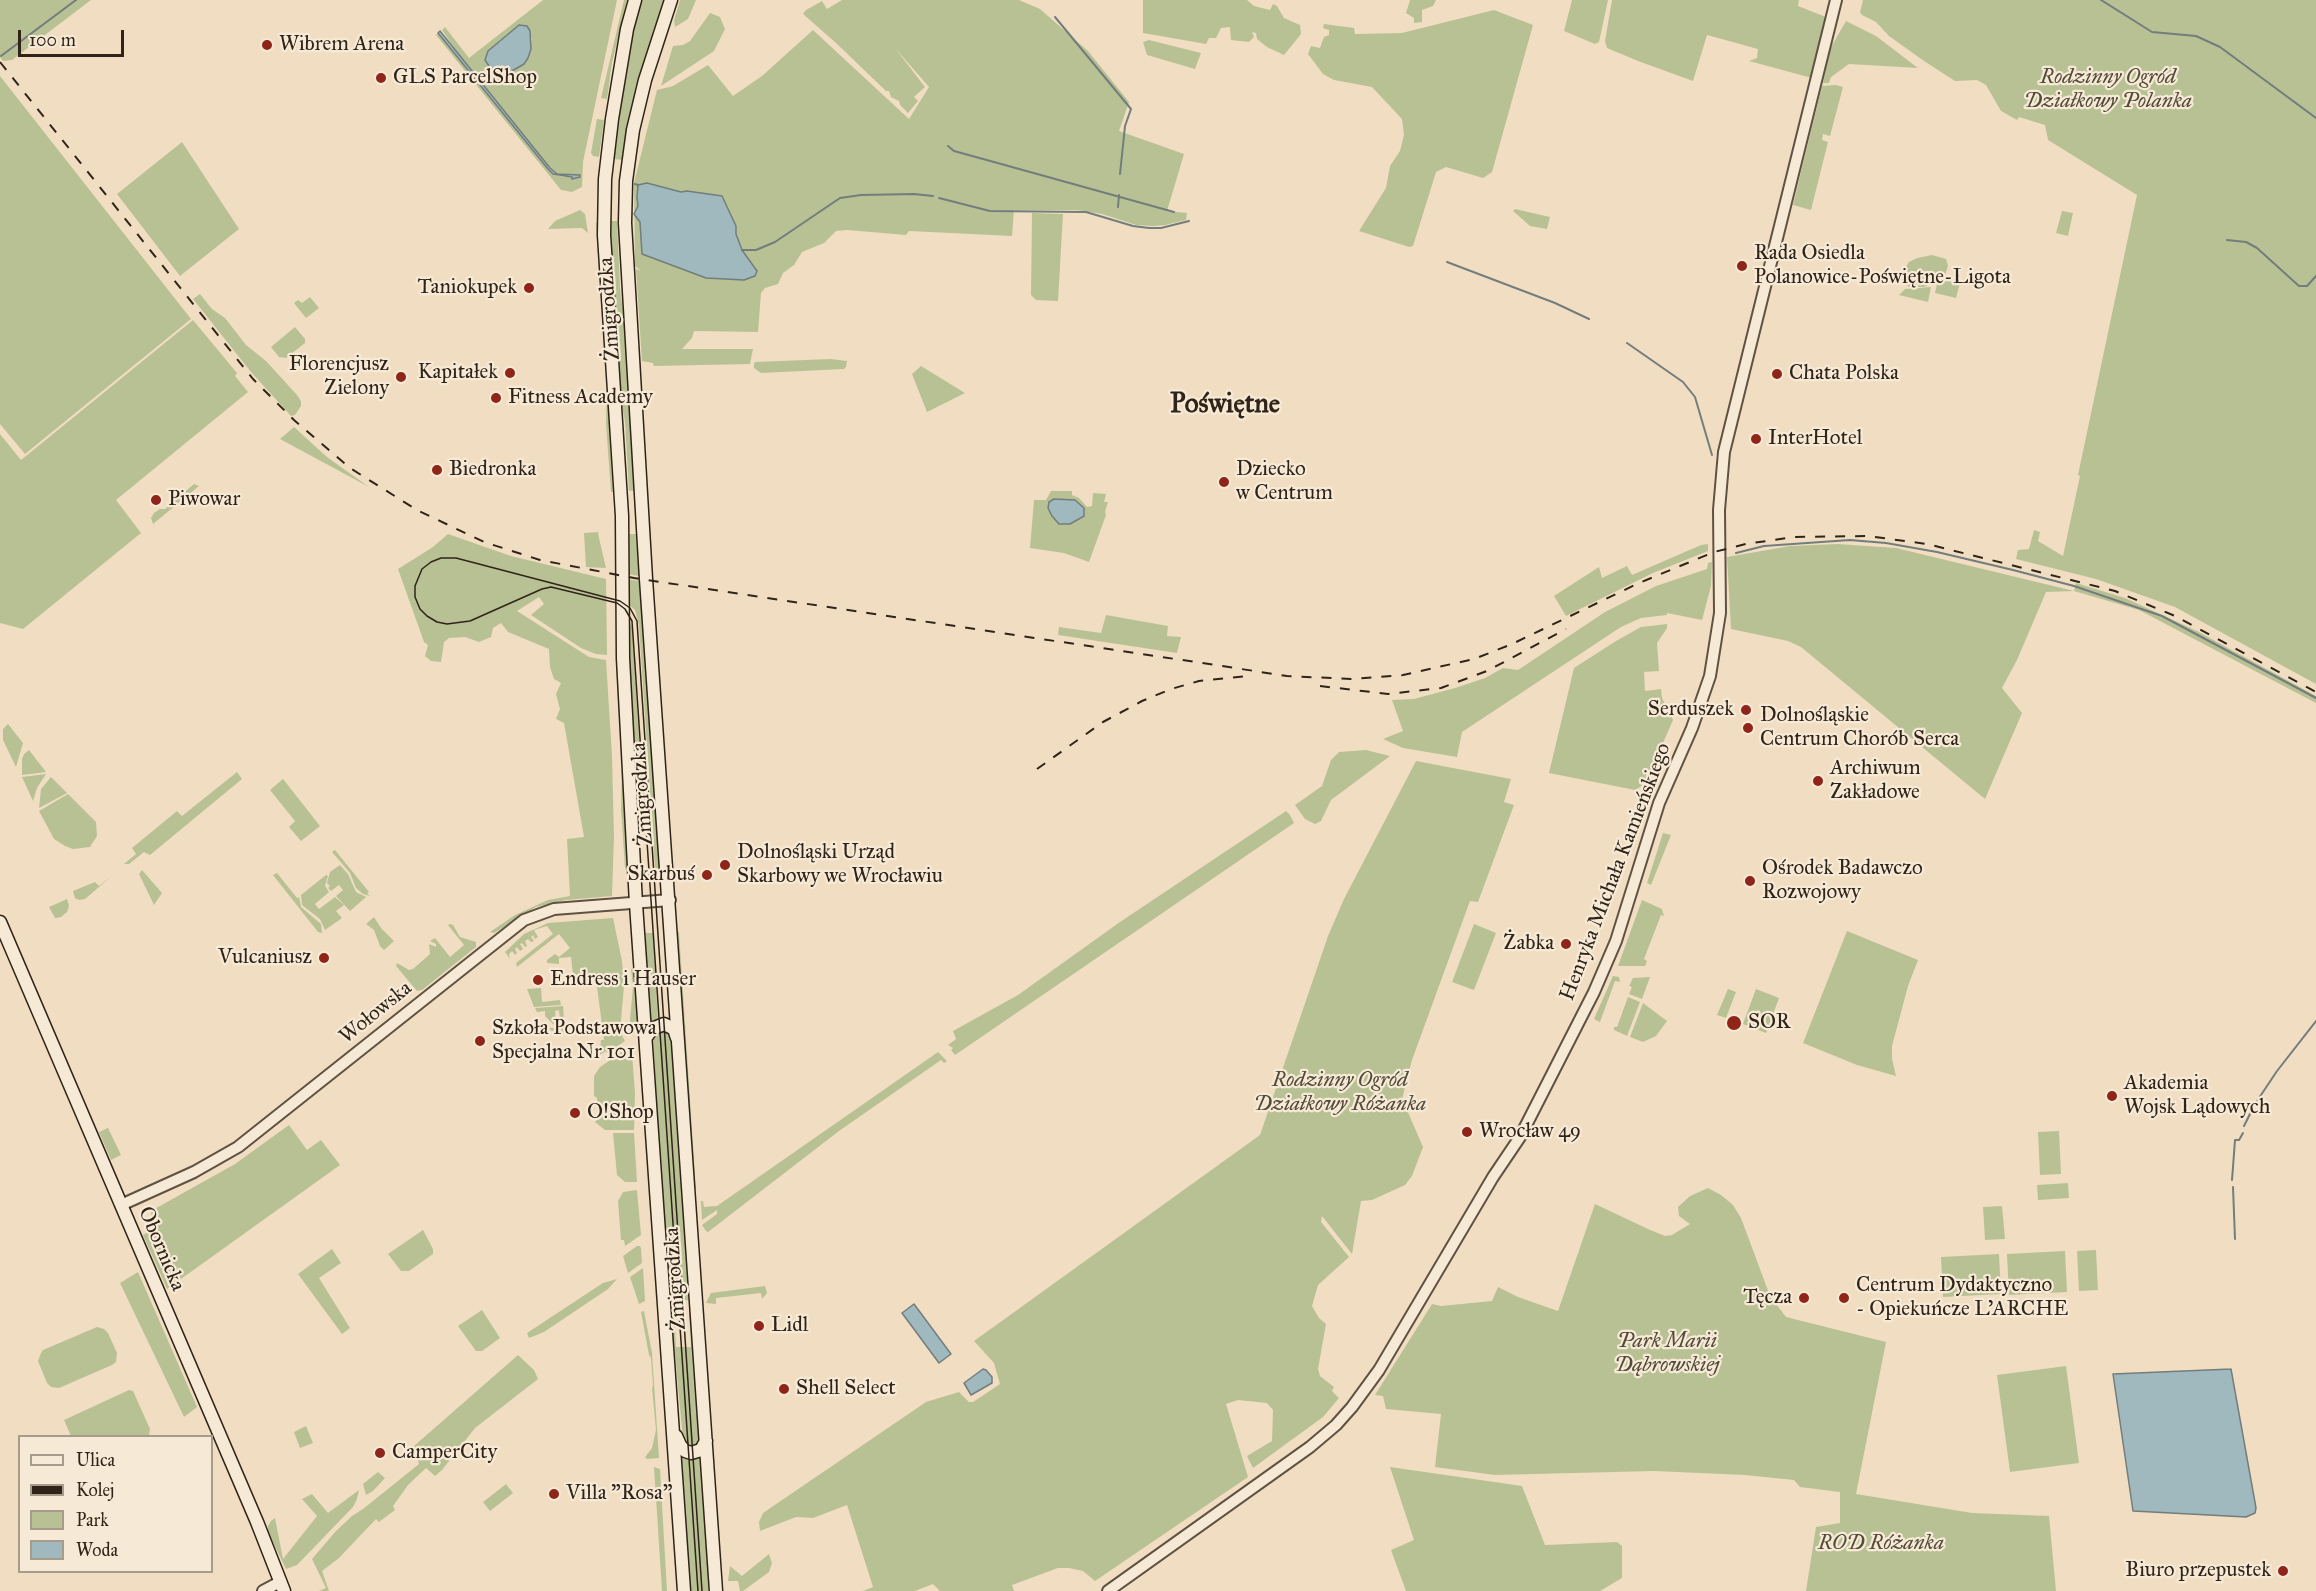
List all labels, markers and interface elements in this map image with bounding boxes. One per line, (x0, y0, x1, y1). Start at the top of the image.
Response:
scale bar (21, 18, 128, 56)
text: 100 m (29, 29, 76, 51)
place label: Wibrem Arena (279, 32, 404, 58)
marker: Wibrem Arena (260, 38, 274, 52)
place label: GLS ParcelShop (393, 65, 537, 91)
park label: Rodzinny Ogród Działkowy Polanka (2024, 65, 2192, 115)
marker: GLS ParcelShop (374, 71, 388, 85)
place label: Rada Osiedla Polanowice-Poświętne-Ligota (1754, 241, 2011, 291)
street label: Żmigrodzka (594, 256, 626, 362)
marker: Rada Osiedla Polanowice-Poświętne-Ligota (1735, 259, 1749, 273)
place label: Taniokupek (417, 275, 517, 301)
marker: Taniokupek (522, 281, 536, 295)
place label: Florencjusz Zielony (289, 352, 389, 402)
place label: Kapitałek (418, 360, 498, 386)
place label: Chata Polska (1789, 361, 1899, 387)
marker: Kapitałek (503, 366, 517, 380)
marker: Chata Polska (1770, 367, 1784, 381)
marker: Florencjusz Zielony (394, 370, 408, 384)
place label: Fitness Academy (508, 385, 653, 411)
district label: Poświętne (1170, 389, 1280, 421)
marker: Fitness Academy (489, 391, 503, 405)
place label: InterHotel (1768, 426, 1862, 452)
marker: InterHotel (1749, 432, 1763, 446)
place label: Biedronka (449, 457, 536, 483)
place label: Dziecko w Centrum (1236, 457, 1333, 507)
marker: Biedronka (430, 463, 444, 477)
marker: Dziecko w Centrum (1217, 475, 1231, 489)
place label: Piwowar (168, 487, 240, 513)
marker: Piwowar (149, 493, 163, 507)
place label: Serduszek (1648, 697, 1734, 723)
marker: Serduszek (1739, 703, 1753, 717)
place label: Dolnośląskie Centrum Chorób Serca (1760, 703, 1959, 753)
marker: Dolnośląskie Centrum Chorób Serca (1741, 721, 1755, 735)
street label: Henryka Michała Kamieńskiego (1555, 740, 1677, 1004)
street label: Żmigrodzka (627, 741, 659, 847)
place label: Archiwum Zakładowe (1830, 756, 1921, 806)
marker: Archiwum Zakładowe (1811, 774, 1825, 788)
place label: Dolnośląski Urząd Skarbowy we Wrocławiu (737, 840, 943, 890)
place label: Ośrodek Badawczo Rozwojowy (1762, 856, 1923, 906)
marker: Dolnośląski Urząd Skarbowy we Wrocławiu (718, 858, 732, 872)
place label: Skarbuś (627, 862, 695, 888)
marker: Skarbuś (700, 868, 714, 882)
marker: Ośrodek Badawczo Rozwojowy (1743, 874, 1757, 888)
place label: Żabka (1503, 931, 1554, 957)
marker: Żabka (1559, 937, 1573, 951)
place label: Vulcaniusz (218, 945, 312, 971)
marker: Vulcaniusz (317, 951, 331, 965)
place label: Endress i Hauser (550, 967, 696, 993)
marker: Endress i Hauser (531, 973, 545, 987)
street label: Wołowska (335, 976, 417, 1050)
place label: SOR (1748, 1010, 1791, 1036)
marker: SOR (1725, 1014, 1743, 1032)
place label: Szkoła Podstawowa Specjalna Nr 101 (492, 1016, 657, 1066)
marker: Szkoła Podstawowa Specjalna Nr 101 (473, 1034, 487, 1048)
park label: Rodzinny Ogród Działkowy Różanka (1254, 1068, 1426, 1118)
place label: Akademia Wojsk Lądowych (2124, 1071, 2270, 1121)
marker: Akademia Wojsk Lądowych (2105, 1089, 2119, 1103)
place label: O!Shop (587, 1100, 654, 1126)
marker: O!Shop (568, 1106, 582, 1120)
place label: Wrocław 49 (1479, 1119, 1581, 1145)
marker: Wrocław 49 (1460, 1125, 1474, 1139)
street label: Obornicka (132, 1203, 190, 1295)
street label: Żmigrodzka (660, 1226, 692, 1332)
place label: Centrum Dydaktyczno - Opiekuńcze L'ARCHE (1856, 1273, 2068, 1323)
place label: Tęcza (1743, 1285, 1792, 1311)
marker: Tęcza (1797, 1291, 1811, 1305)
marker: Centrum Dydaktyczno - Opiekuńcze L'ARCHE (1837, 1291, 1851, 1305)
place label: Lidl (771, 1313, 808, 1339)
marker: Lidl (752, 1319, 766, 1333)
park label: Park Marii Dąbrowskiej (1614, 1329, 1720, 1379)
place label: Shell Select (796, 1376, 896, 1402)
marker: Shell Select (777, 1382, 791, 1396)
legend (18, 1435, 213, 1573)
place label: CamperCity (392, 1440, 497, 1466)
marker: CamperCity (373, 1446, 387, 1460)
text: Ulica (76, 1449, 115, 1471)
text: Kolej (76, 1479, 114, 1501)
place label: Villa "Rosa" (566, 1481, 673, 1507)
marker: Villa "Rosa" (547, 1487, 561, 1501)
text: Park (76, 1509, 109, 1531)
park label: ROD Różanka (1818, 1531, 1944, 1557)
text: Woda (76, 1539, 118, 1561)
place label: Biuro przepustek (2125, 1558, 2271, 1584)
marker: Biuro przepustek (2276, 1564, 2290, 1578)

